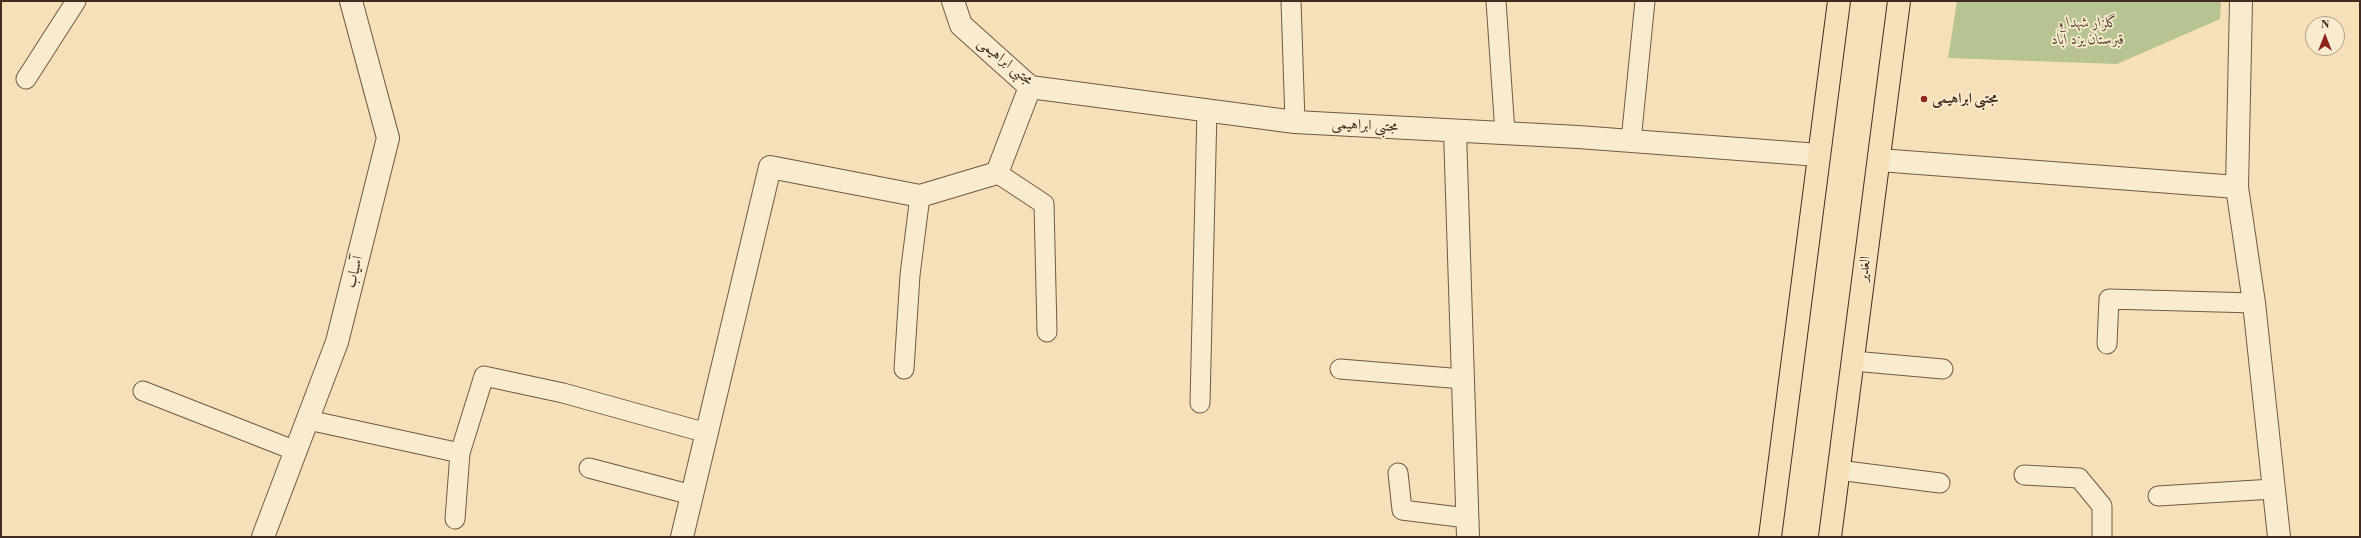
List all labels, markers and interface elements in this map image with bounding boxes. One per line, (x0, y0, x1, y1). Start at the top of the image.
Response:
park label: گلزار شهدا و قبرستان یزد آباد (2051, 14, 2125, 49)
north arrow (2305, 16, 2345, 56)
text: N (2321, 18, 2329, 32)
street label: مجتبی ابراهیمی (973, 34, 1037, 90)
place label: مجتبی ابراهیمی (1932, 90, 1998, 108)
marker: مجتبی ابراهیمی (1919, 94, 1929, 104)
street label: مجتبی ابراهیمی (1331, 115, 1399, 137)
street label: آسیاب (342, 254, 368, 290)
street label: الغدیر (1855, 255, 1875, 283)

